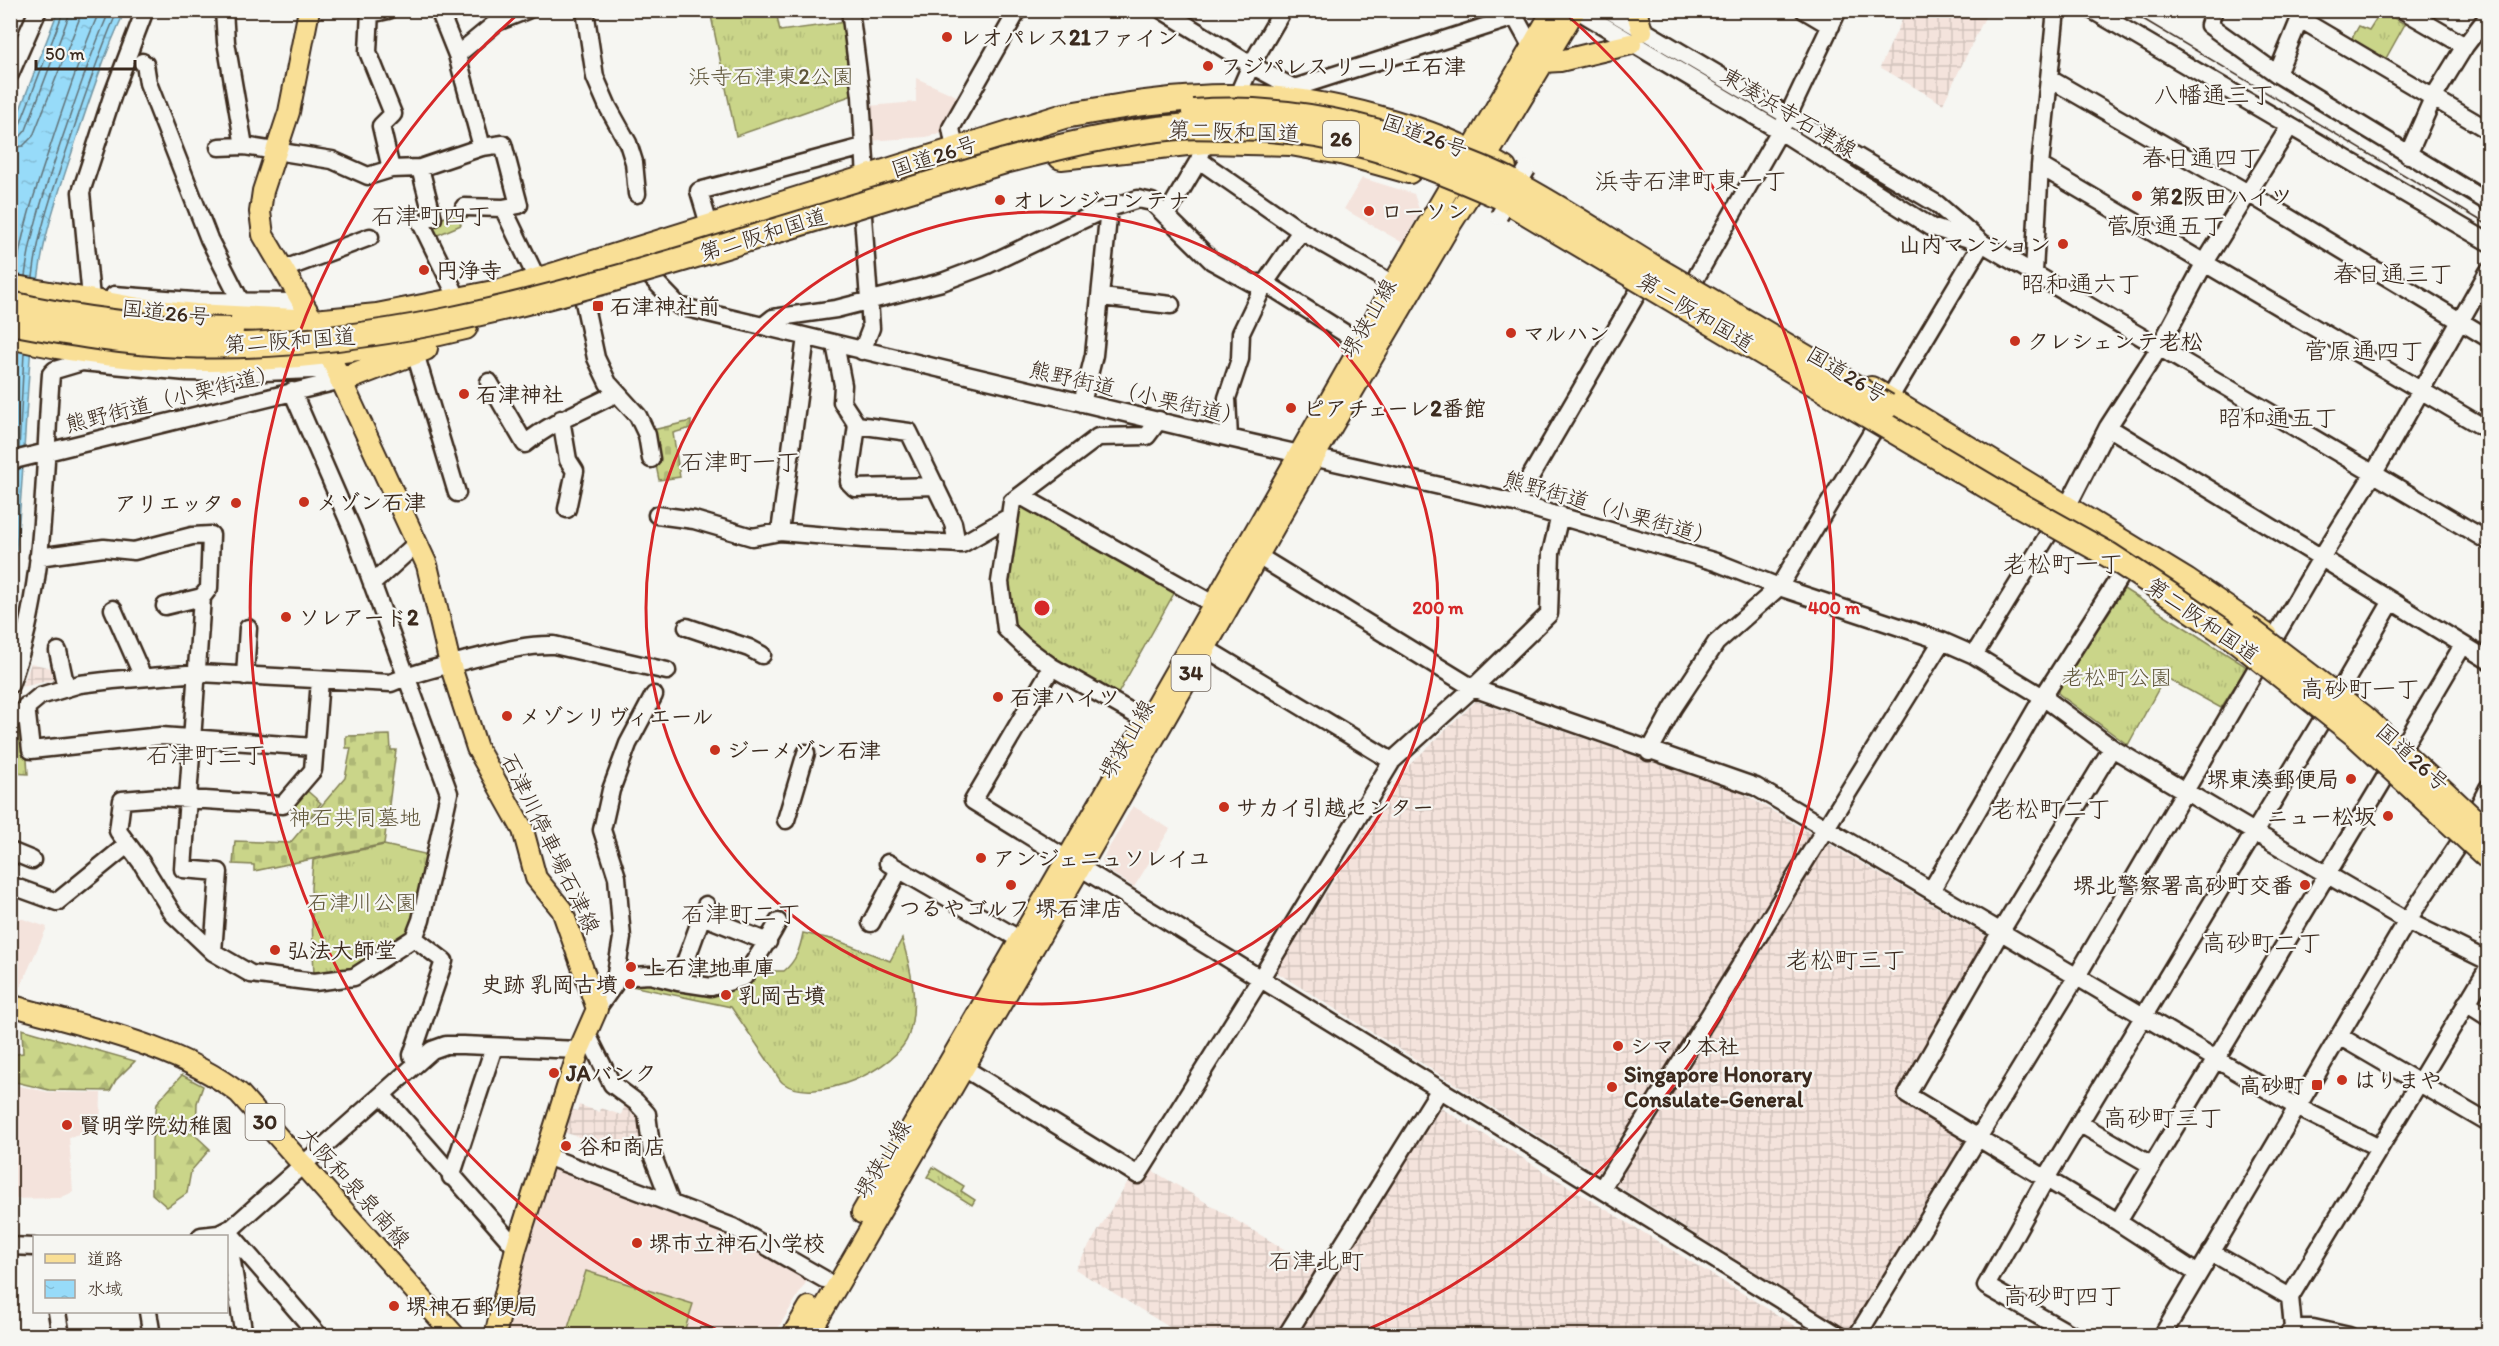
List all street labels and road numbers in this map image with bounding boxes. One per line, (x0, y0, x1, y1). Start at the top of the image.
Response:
street label: 東湊浜寺石津線 (1716, 61, 1862, 164)
street label: 国道26号 (1378, 108, 1471, 163)
street label: 第二阪和国道 (1168, 116, 1300, 147)
road number: 26 (1323, 121, 1359, 157)
street label: 国道26号 (888, 130, 981, 183)
street label: 第二阪和国道 (696, 202, 830, 267)
street label: 第二阪和国道 (1632, 267, 1759, 358)
street label: 堺狭山線 (1335, 273, 1402, 363)
street label: 国道26号 (120, 294, 212, 331)
street label: 第二阪和国道 (223, 322, 357, 359)
street label: 国道26号 (1802, 340, 1892, 409)
street label: 熊野街道（小栗街道） (1027, 356, 1247, 431)
street label: 熊野街道（小栗街道） (62, 359, 282, 438)
street label: 熊野街道（小栗街道） (1500, 465, 1719, 552)
street label: 第二阪和国道 (2141, 571, 2265, 669)
road number: 34 (1172, 655, 1210, 691)
street label: 堺狭山線 (1093, 694, 1160, 784)
street label: 国道26号 (2370, 717, 2455, 797)
street label: 石津川停車場石津線 (495, 748, 606, 938)
road number: 30 (246, 1104, 284, 1140)
street label: 堺狭山線 (848, 1115, 917, 1204)
street label: 大阪和泉泉南線 (293, 1121, 416, 1254)

